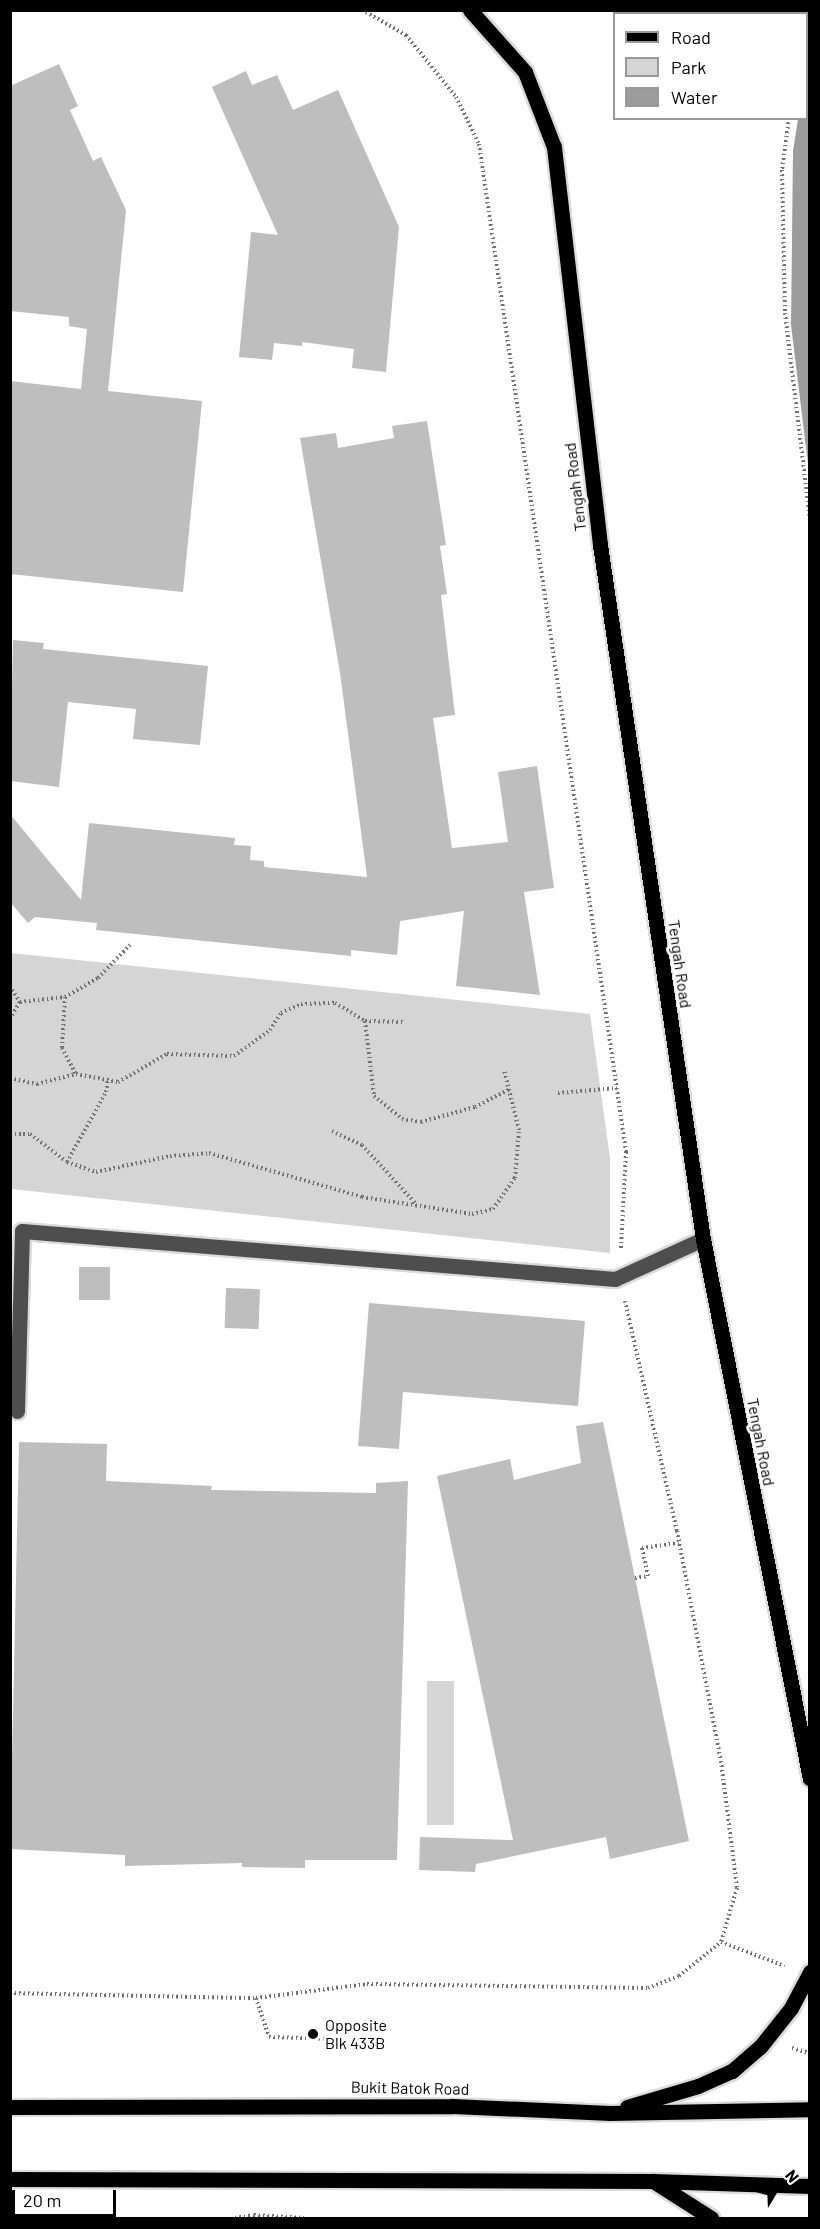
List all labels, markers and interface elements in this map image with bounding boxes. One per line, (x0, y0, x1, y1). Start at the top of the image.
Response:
legend (613, 12, 808, 120)
text: Road (671, 26, 711, 48)
text: Park (671, 56, 706, 78)
text: Water (671, 86, 718, 108)
street label: Tengah Road (560, 442, 590, 532)
street label: Tengah Road (664, 919, 696, 1009)
street label: Tengah Road (743, 1396, 779, 1488)
place label: Opposite Blk 433B (325, 2015, 387, 2053)
marker: Opposite Blk 433B (306, 2027, 320, 2041)
street label: Bukit Batok Road (351, 2077, 469, 2099)
north arrow (748, 2157, 808, 2217)
text: N (782, 2166, 803, 2186)
scale bar (15, 2178, 118, 2216)
text: 20 m (23, 2189, 61, 2211)

